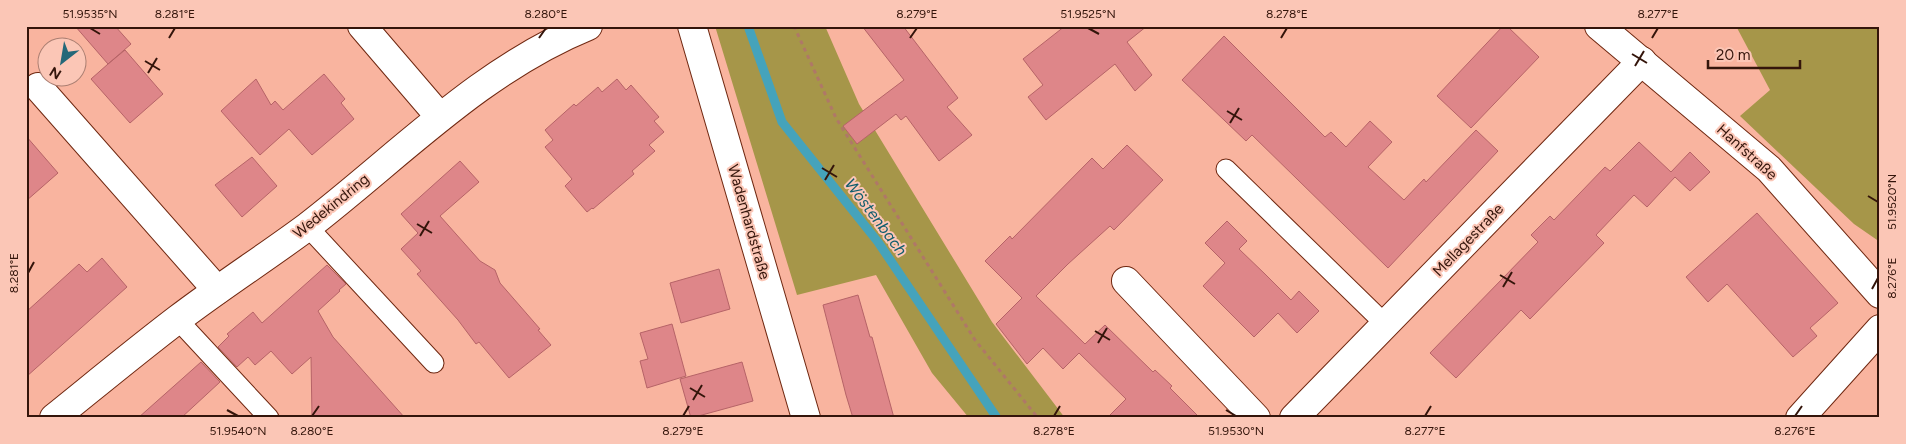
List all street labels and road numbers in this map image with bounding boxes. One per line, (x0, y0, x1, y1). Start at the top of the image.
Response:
street label: Hanfstraße (1713, 120, 1781, 184)
street label: Wadenhardstraße (724, 162, 774, 282)
street label: Wedekindring (289, 170, 373, 242)
street label: Mellagestraße (1429, 200, 1507, 280)

